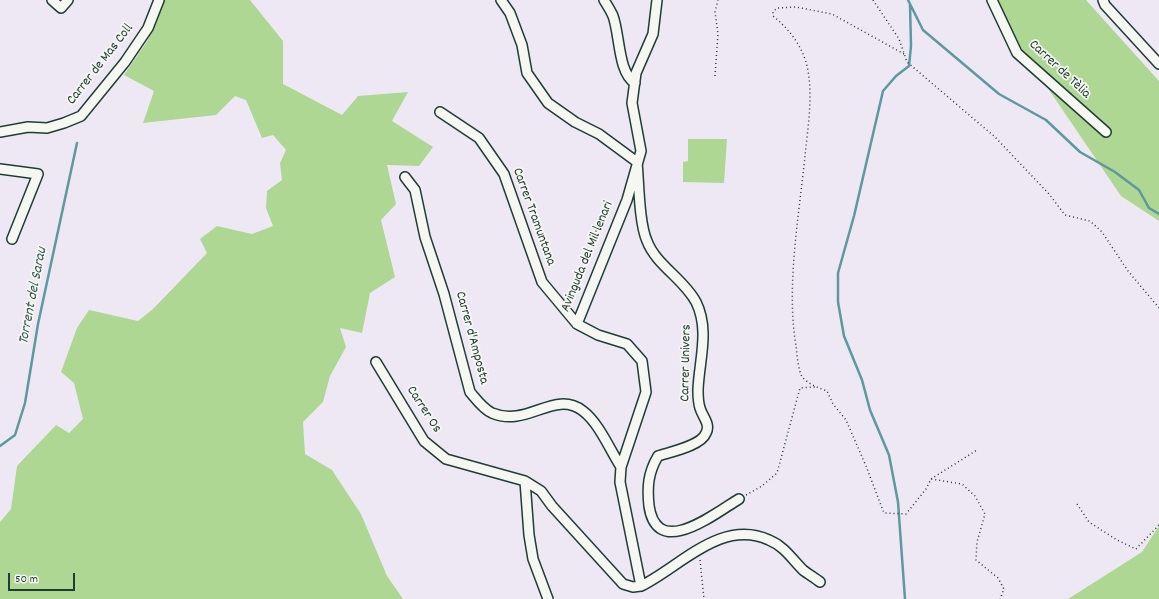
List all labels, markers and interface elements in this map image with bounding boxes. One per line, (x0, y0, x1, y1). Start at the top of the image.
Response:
street label: Carrer de Mas Coll (64, 21, 138, 109)
street label: Carrer de Tèlia (1025, 37, 1093, 103)
street label: Carrer Tramuntana (508, 166, 558, 268)
street label: Avinguda del Mil·lenari (558, 199, 618, 315)
water label: Torrent del Sarau (16, 246, 52, 346)
street label: Carrer d'Amposta (451, 290, 491, 386)
street label: Carrer Univers (678, 324, 696, 402)
street label: Carrer Os (402, 383, 444, 437)
scale bar (10, 565, 77, 591)
text: 50 m (15, 571, 38, 588)

